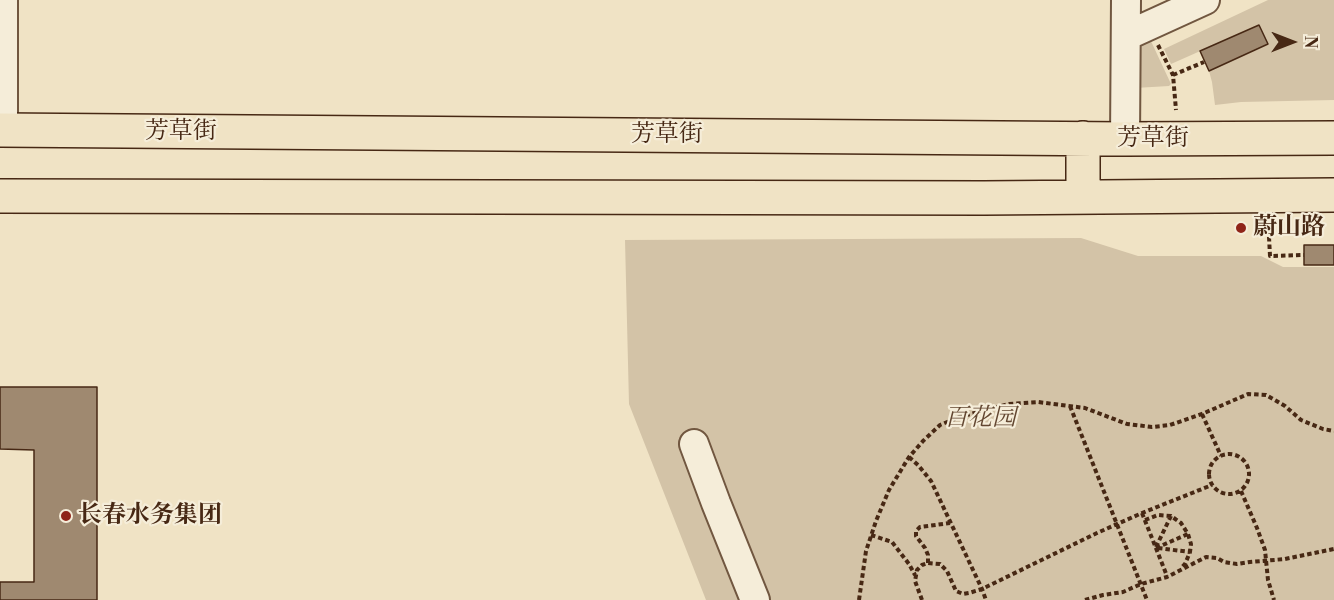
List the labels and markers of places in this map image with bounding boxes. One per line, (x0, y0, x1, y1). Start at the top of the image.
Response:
place label: 蔚山路 (1253, 214, 1325, 242)
marker: 蔚山路 (1234, 221, 1248, 235)
place label: 长春水务集团 (78, 502, 222, 530)
marker: 长春水务集团 (59, 509, 73, 523)

